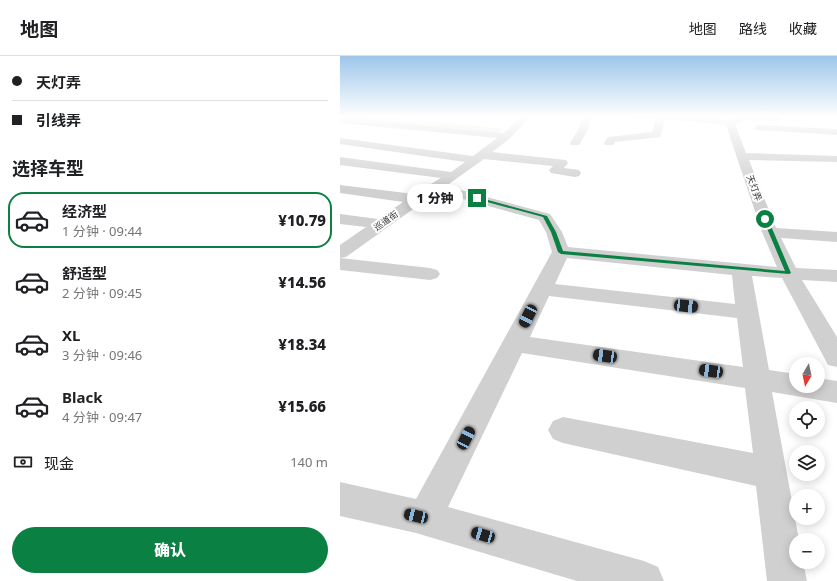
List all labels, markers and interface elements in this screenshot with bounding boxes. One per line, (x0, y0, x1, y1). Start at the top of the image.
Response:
text: 地图 (20, 16, 58, 42)
text: 地图 (689, 19, 717, 38)
text: 路线 (739, 19, 767, 38)
text: 收藏 (789, 19, 817, 38)
text: 天灯弄 (36, 72, 81, 92)
text: 引线弄 (36, 110, 81, 130)
text: 选择车型 (12, 156, 84, 180)
street label: 天灯弄 (744, 173, 765, 203)
callout: 1 分钟 (407, 184, 463, 212)
text: 1 分钟 (417, 189, 453, 207)
route end (468, 189, 486, 207)
text: 经济型 (62, 201, 107, 221)
icon: car (14, 202, 50, 238)
street label: 巡道街 (371, 207, 400, 234)
text: ¥10.79 (278, 210, 326, 230)
route start (756, 210, 774, 228)
text: 1 分钟 · 09:44 (62, 222, 142, 240)
text: 舒适型 (62, 263, 107, 283)
icon: car (14, 264, 50, 300)
text: ¥14.56 (278, 272, 326, 292)
text: 2 分钟 · 09:45 (62, 284, 142, 302)
car (673, 299, 699, 313)
car (517, 303, 539, 329)
text: XL (62, 325, 80, 345)
icon: car (14, 326, 50, 362)
text: ¥18.34 (278, 334, 326, 354)
text: 3 分钟 · 09:46 (62, 346, 142, 364)
car (592, 348, 618, 364)
north arrow (789, 357, 825, 393)
map controls (789, 357, 825, 569)
car (698, 363, 724, 379)
text: Black (62, 387, 102, 407)
icon: car (14, 388, 50, 424)
text: ¥15.66 (278, 396, 326, 416)
button: locate (789, 401, 825, 437)
text: 4 分钟 · 09:47 (62, 408, 142, 426)
car (455, 425, 477, 451)
button: layers (789, 445, 825, 481)
icon: cash (12, 451, 34, 473)
text: 现金 (44, 453, 74, 473)
text: 140 m (290, 453, 328, 471)
button: + (789, 489, 825, 525)
car (403, 507, 429, 525)
car (470, 526, 496, 544)
button: 确认 (12, 527, 328, 573)
button: − (789, 533, 825, 569)

